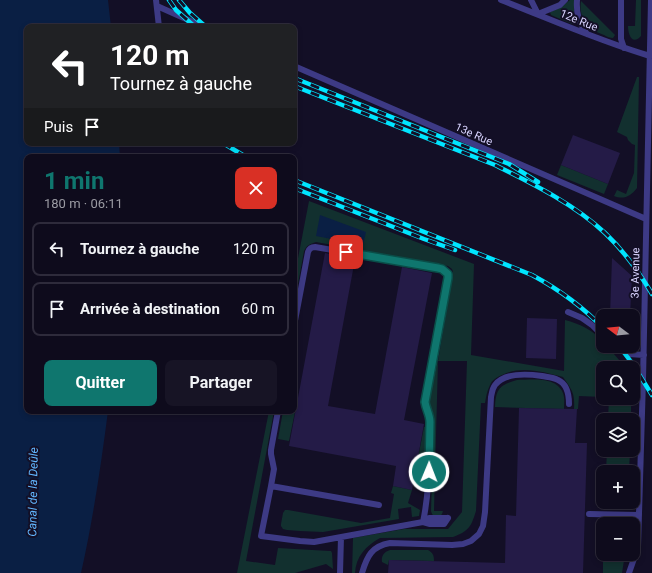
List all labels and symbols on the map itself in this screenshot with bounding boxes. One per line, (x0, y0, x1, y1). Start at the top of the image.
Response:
street label: 12e Rue (558, 7, 600, 34)
street label: 13e Rue (453, 120, 495, 149)
pin (329, 235, 363, 269)
street label: 3e Avenue (629, 247, 642, 298)
north arrow (596, 309, 640, 353)
water label: Canal de la Deûle (25, 447, 41, 537)
position arrow (408, 451, 450, 493)

